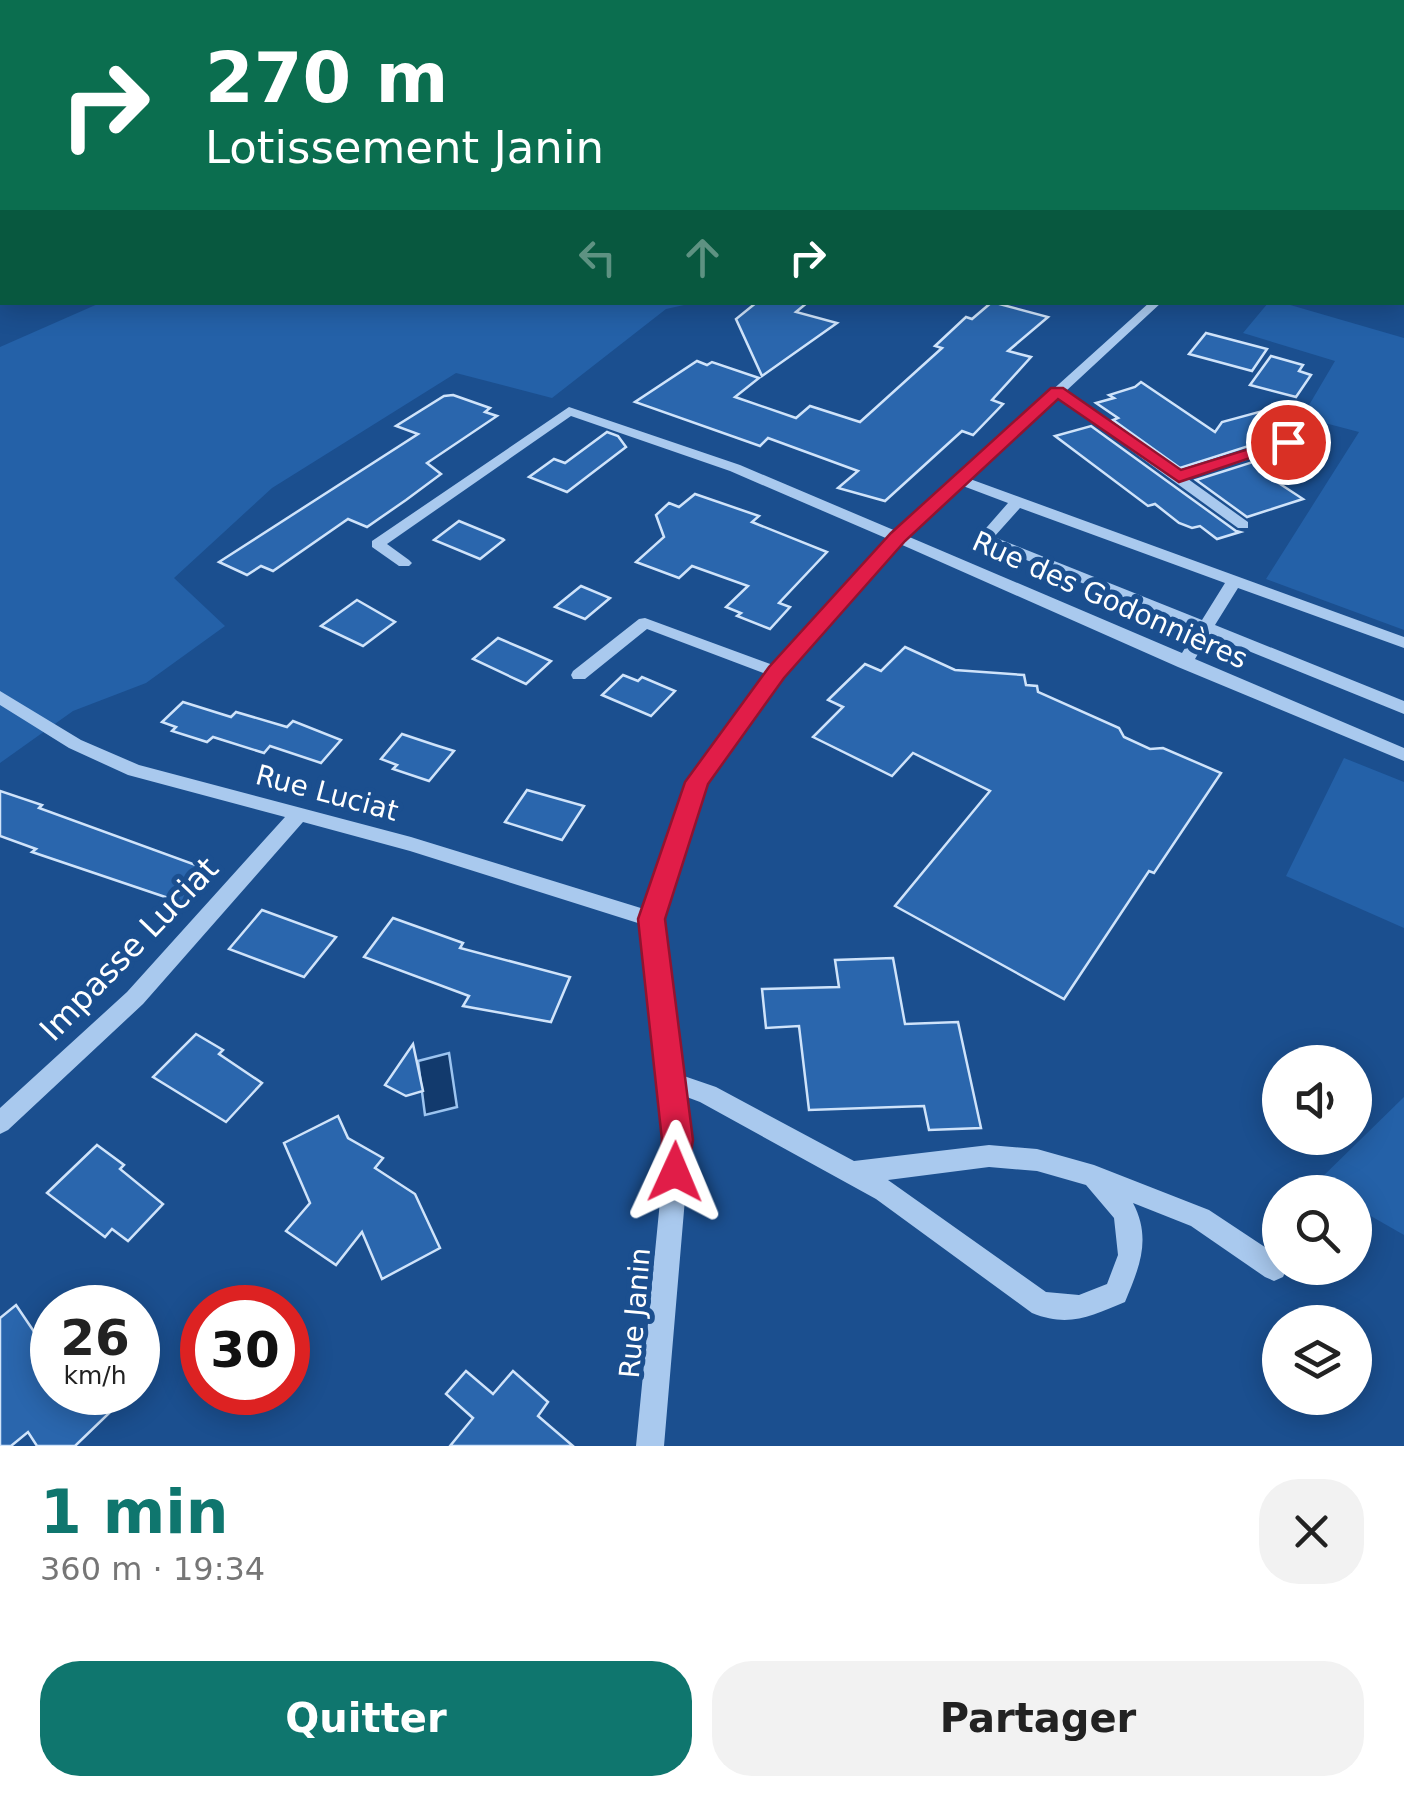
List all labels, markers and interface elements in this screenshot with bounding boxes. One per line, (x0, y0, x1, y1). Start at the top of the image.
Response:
text: 270 m (205, 37, 448, 119)
icon: right (40, 40, 170, 170)
text: Lotissement Janin (205, 121, 604, 174)
icon: left (570, 230, 625, 285)
icon: ahead (675, 230, 730, 285)
icon: right (780, 230, 835, 285)
pin (1246, 400, 1331, 485)
icon: arrive (1261, 415, 1316, 470)
street label: Rue des Godonnières (967, 524, 1253, 676)
street label: Rue Luciat (252, 758, 402, 828)
street label: Impasse Luciat (32, 850, 226, 1048)
map controls (1262, 1045, 1372, 1415)
button: sound (1262, 1045, 1372, 1155)
position arrow (623, 1120, 727, 1224)
button: search (1262, 1175, 1372, 1285)
street label: Rue Janin (613, 1246, 657, 1380)
speed limit sign: 30 (180, 1285, 310, 1415)
button: layers (1262, 1305, 1372, 1415)
text: 26 (60, 1309, 130, 1367)
text: km/h (63, 1361, 127, 1390)
text: 1 min (40, 1477, 228, 1547)
button: close (1259, 1479, 1364, 1584)
text: 360 m · 19:34 (40, 1550, 265, 1588)
button: Quitter (40, 1661, 692, 1776)
button: Partager (712, 1661, 1364, 1776)

